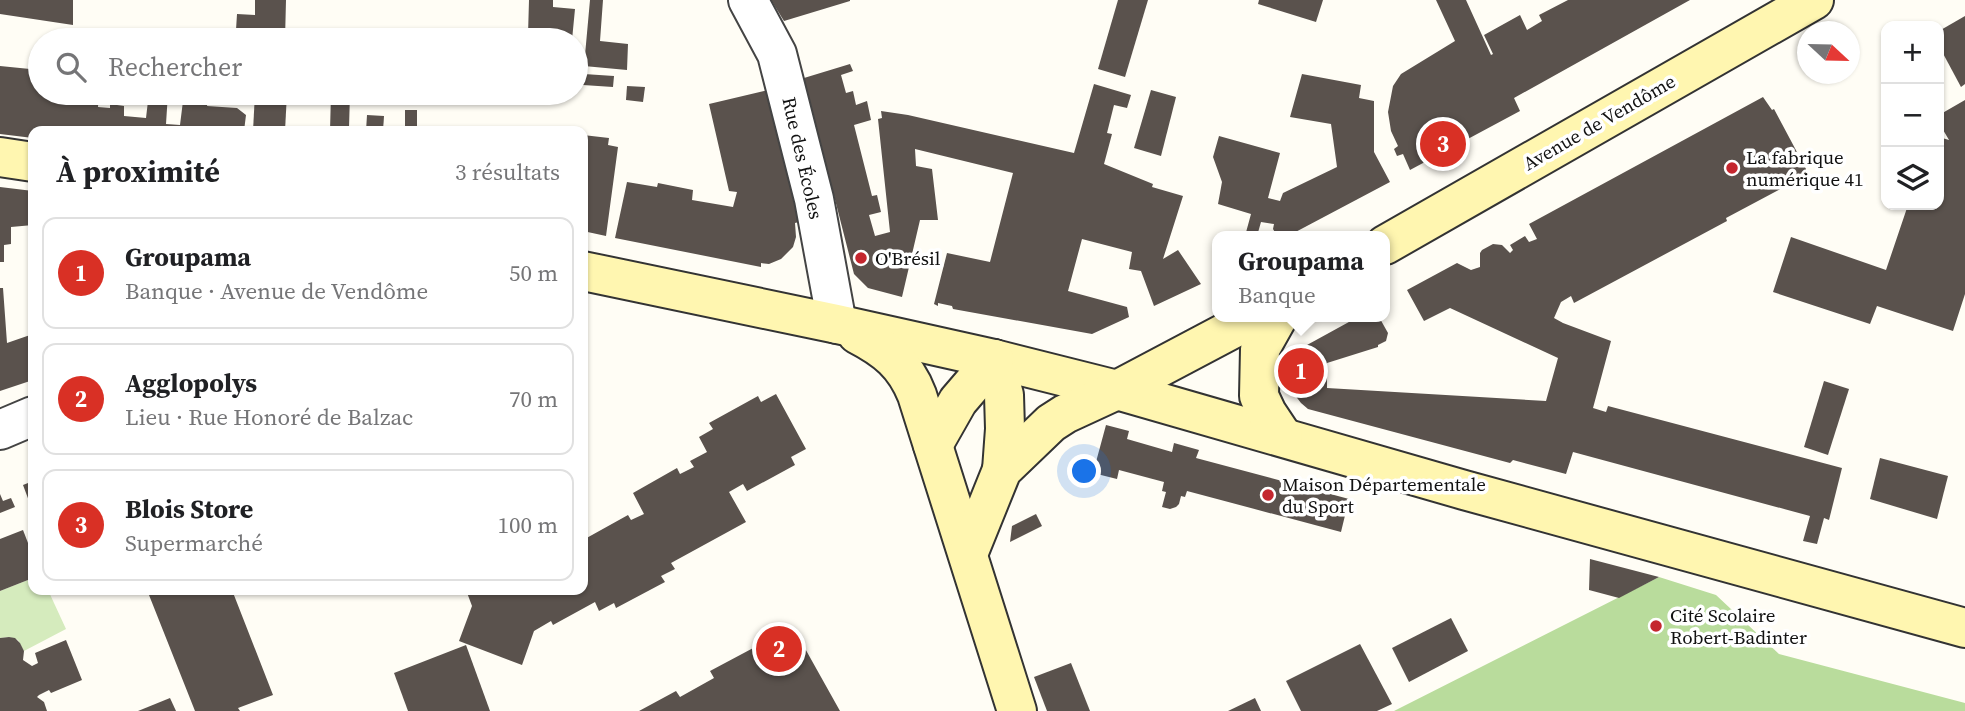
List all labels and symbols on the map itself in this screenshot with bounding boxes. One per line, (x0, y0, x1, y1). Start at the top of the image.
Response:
north arrow (1797, 21, 1860, 84)
street label: Avenue de Vendôme (1518, 68, 1680, 176)
street label: Rue des Écoles (776, 94, 830, 222)
pin: 3 (1420, 118, 1466, 170)
place label: La fabrique numérique 41 (1746, 144, 1864, 192)
marker: La fabrique numérique 41 (1724, 160, 1740, 176)
place label: O'Brésil (875, 245, 941, 271)
marker: O'Brésil (853, 250, 869, 266)
pin: 1 (1278, 345, 1324, 397)
your location (1067, 454, 1101, 488)
place label: Maison Départementale du Sport (1282, 471, 1486, 519)
marker: Maison Départementale du Sport (1260, 487, 1276, 503)
place label: Cité Scolaire Robert-Badinter (1670, 602, 1807, 650)
marker: Cité Scolaire Robert-Badinter (1648, 618, 1664, 634)
pin: 2 (756, 623, 802, 675)

